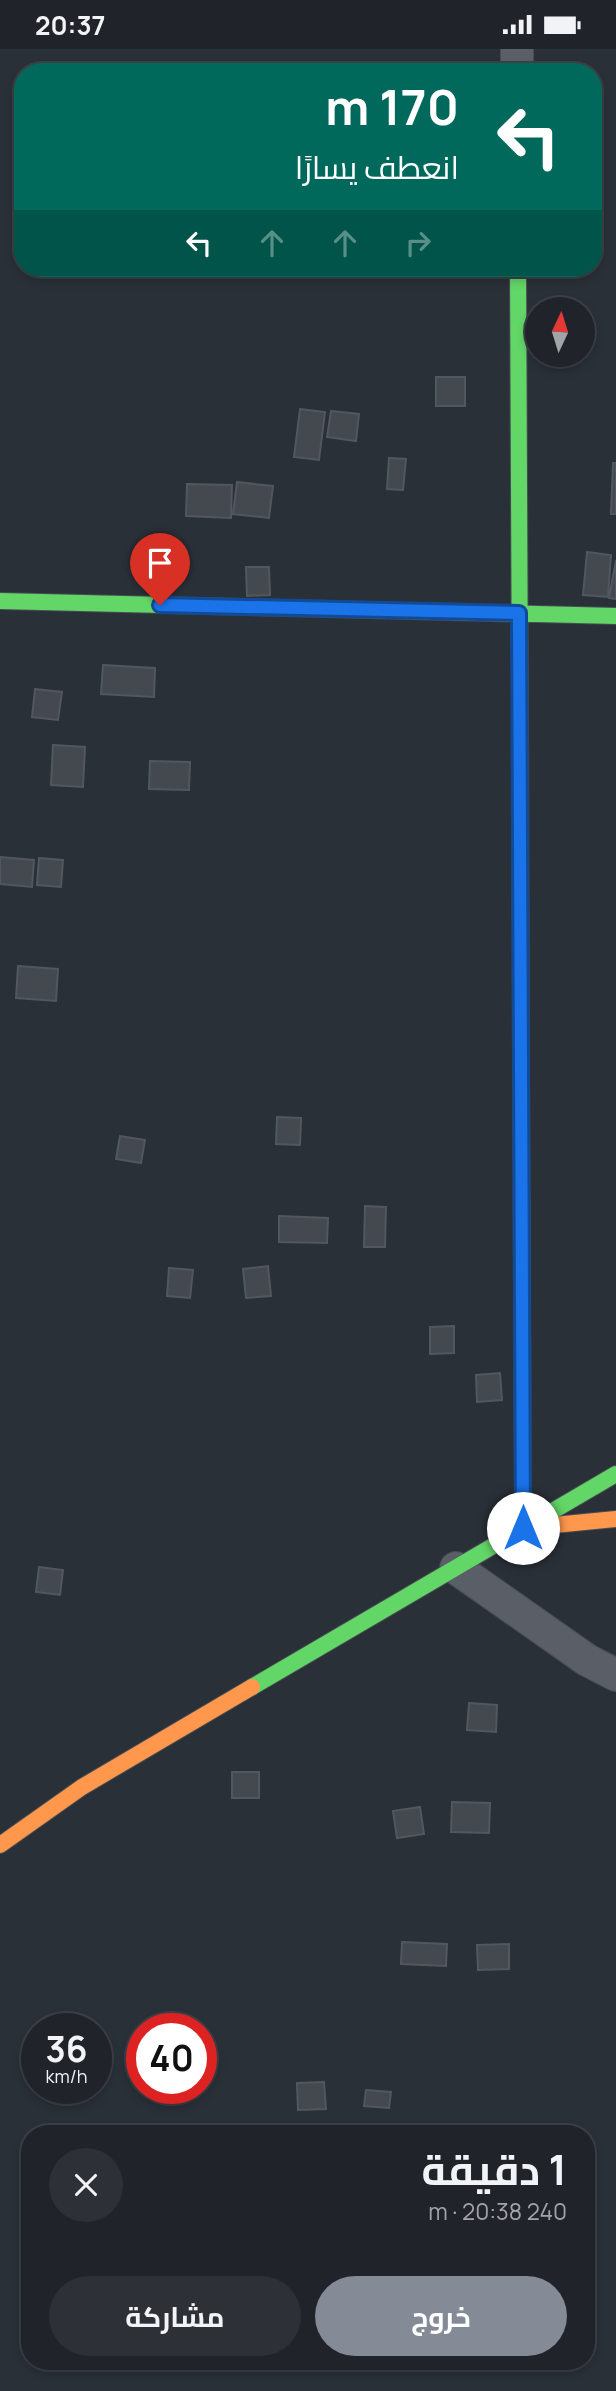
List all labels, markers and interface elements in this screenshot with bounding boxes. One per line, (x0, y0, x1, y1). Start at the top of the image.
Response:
text: 20:37 (35, 7, 106, 43)
text: 170 m (325, 73, 459, 140)
icon: left (483, 91, 574, 182)
text: انعطف يسارًا (295, 145, 459, 189)
icon: left (180, 224, 218, 262)
icon: ahead (253, 224, 291, 262)
icon: ahead (326, 224, 364, 262)
icon: right (399, 224, 437, 262)
north arrow (525, 297, 595, 367)
map controls (525, 297, 595, 367)
pin (130, 533, 190, 605)
icon: arrive (141, 544, 179, 582)
position arrow (486, 1491, 560, 1565)
speed limit sign: 40 (126, 2013, 217, 2104)
text: 36 (45, 2025, 88, 2073)
text: km/h (46, 2064, 87, 2088)
text: 1 دقيقة (421, 2140, 567, 2198)
button: close (49, 2148, 123, 2222)
text: 240 m · 20:38 (428, 2195, 567, 2227)
button: مشاركة (49, 2276, 301, 2356)
button: خروج (315, 2276, 567, 2356)

